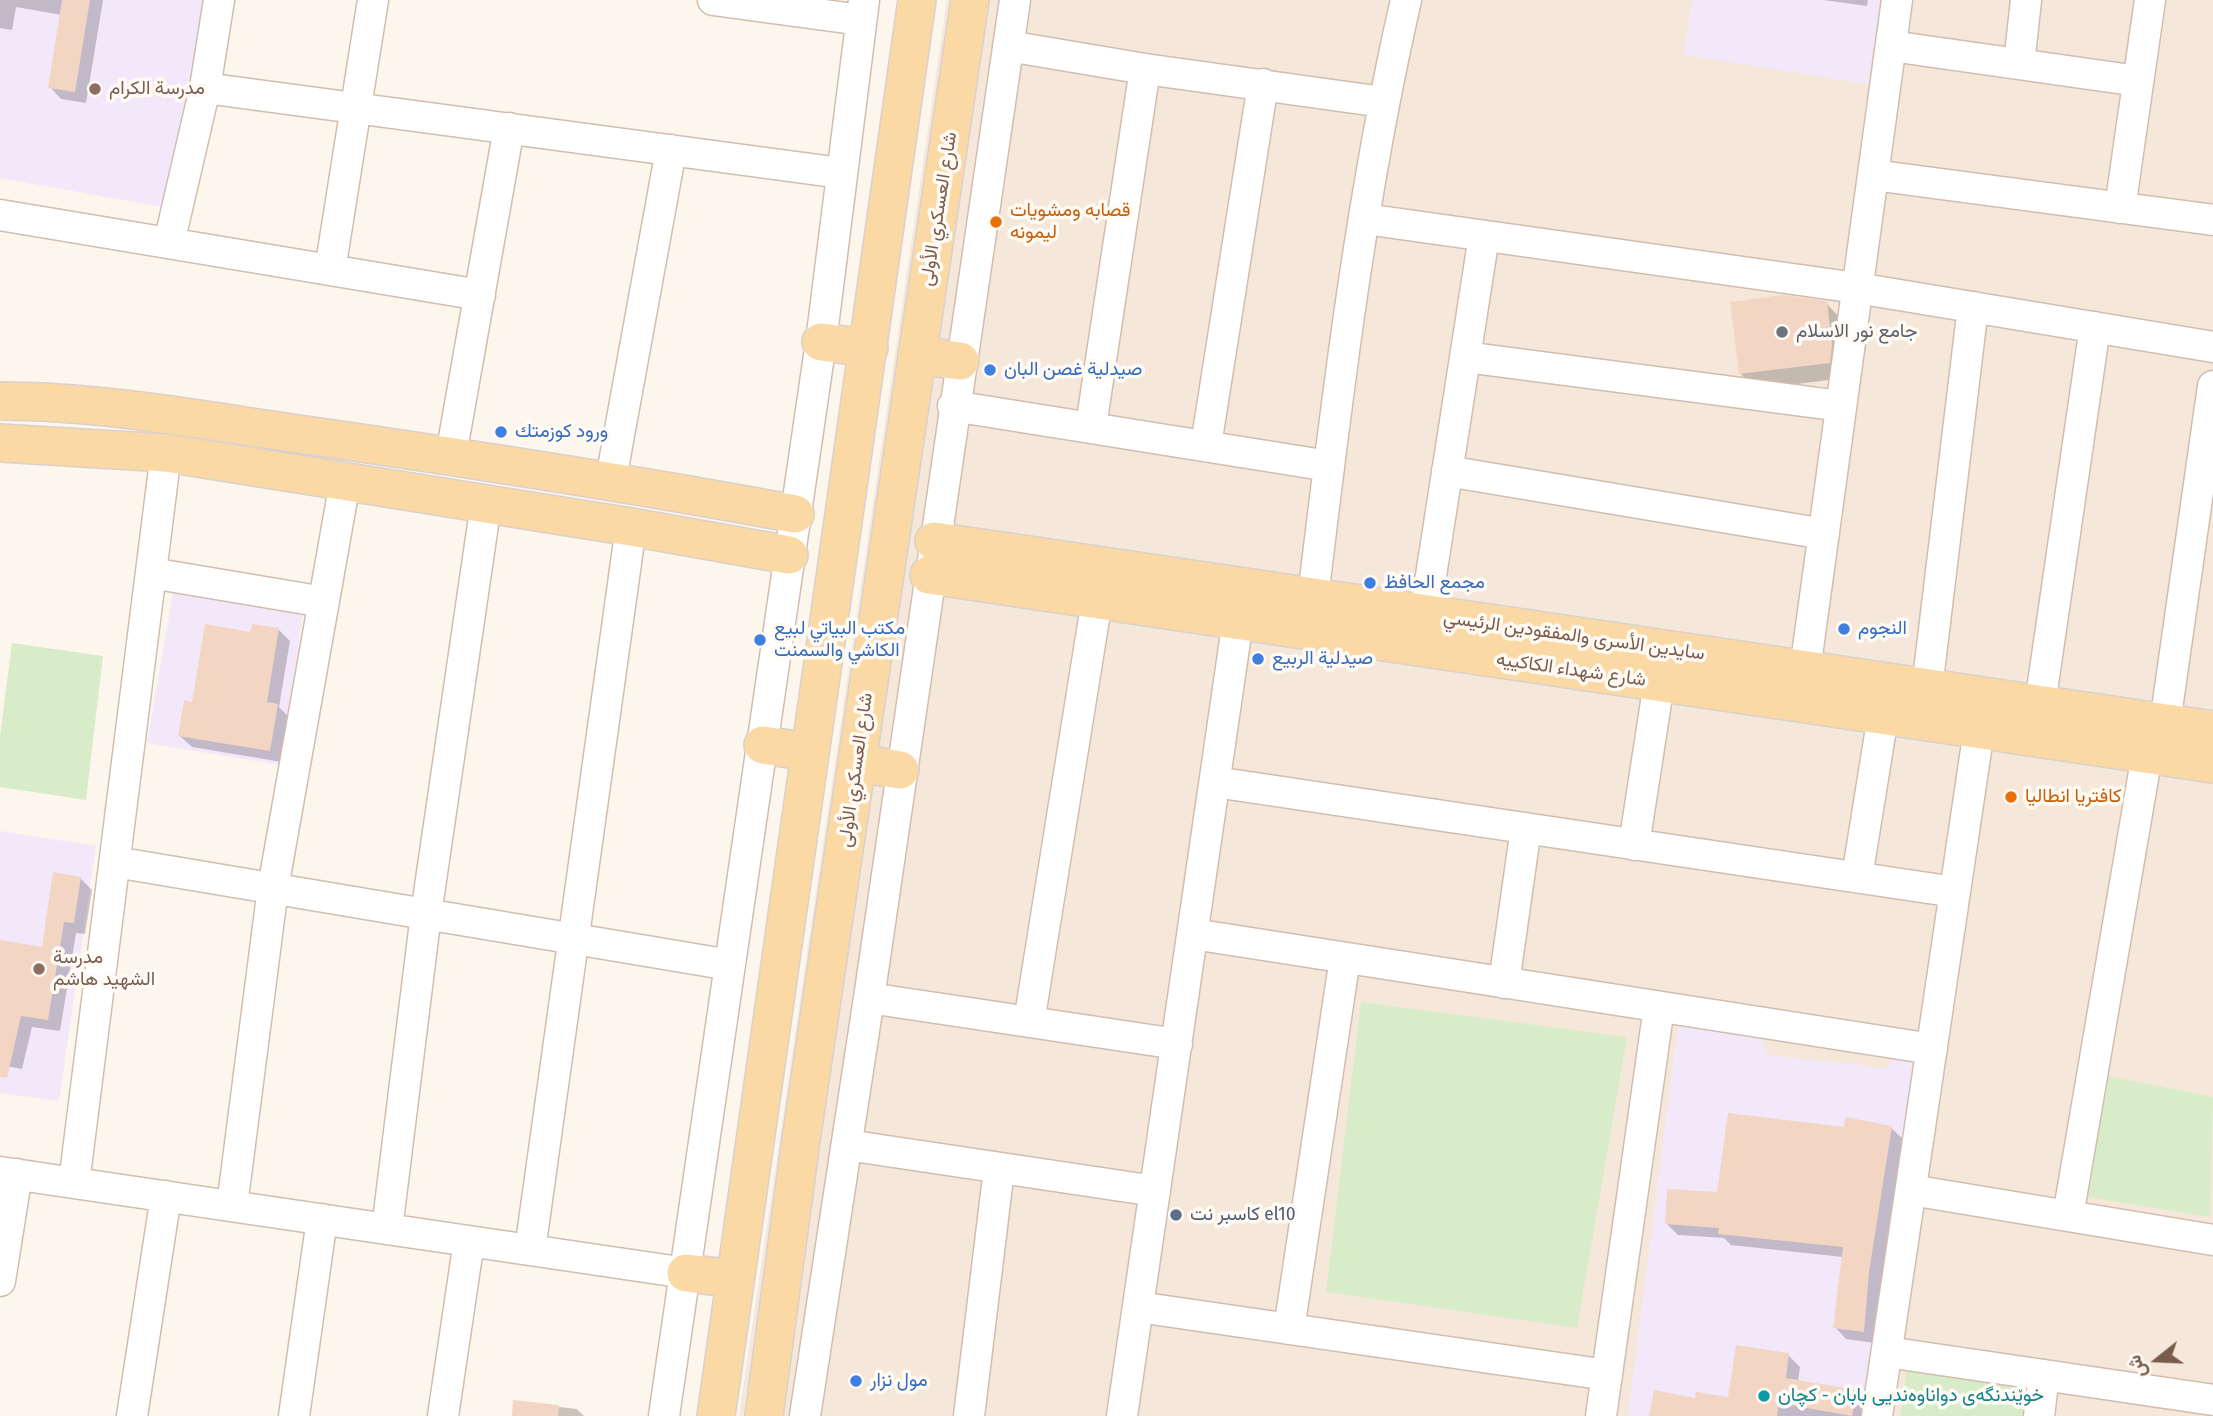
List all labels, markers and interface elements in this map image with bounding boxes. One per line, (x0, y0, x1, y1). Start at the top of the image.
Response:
place label: مدرسة الكرام (109, 78, 205, 100)
marker: مدرسة الكرام (87, 81, 103, 97)
street label: شارع العسكري الأولى (916, 130, 962, 288)
place label: قصابه ومشويات ليمونه (1010, 200, 1130, 244)
marker: قصابه ومشويات ليمونه (988, 214, 1004, 230)
place label: جامع نور الاسلام (1796, 321, 1917, 343)
marker: جامع نور الاسلام (1774, 324, 1790, 340)
place label: صيدلية غصن البان (1004, 359, 1142, 381)
marker: صيدلية غصن البان (982, 362, 998, 378)
place label: ورود كوزمتك (515, 421, 608, 443)
marker: ورود كوزمتك (493, 424, 509, 440)
place label: مجمع الحافظ (1384, 572, 1485, 594)
marker: مجمع الحافظ (1362, 575, 1378, 591)
street label: سايدين الأسرى والمفقودين الرئيسي (1442, 606, 1706, 666)
place label: مكتب البياتي لبيع الكاشي والسمنت (774, 618, 905, 662)
place label: النجوم (1858, 618, 1907, 640)
marker: النجوم (1836, 621, 1852, 637)
marker: مكتب البياتي لبيع الكاشي والسمنت (752, 632, 768, 648)
place label: صيدلية الربيع (1272, 648, 1373, 670)
street label: شارع شهداء الكاكييه (1495, 648, 1647, 692)
marker: صيدلية الربيع (1250, 651, 1266, 667)
street label: شارع العسكري الأولى (834, 691, 878, 849)
place label: كافتريا انطاليا (2025, 786, 2122, 808)
marker: كافتريا انطاليا (2003, 789, 2019, 805)
place label: مدرسة الشهيد هاشم (53, 947, 155, 991)
marker: مدرسة الشهيد هاشم (31, 961, 47, 977)
place label: كاسبر نت el10 (1190, 1204, 1296, 1226)
marker: كاسبر نت el10 (1168, 1207, 1184, 1223)
north arrow (2122, 1325, 2192, 1395)
text: ش (2122, 1352, 2151, 1381)
place label: مول نزار (870, 1370, 928, 1392)
marker: مول نزار (848, 1373, 864, 1389)
place label: خوێندنگەی دواناوەندیی بابان - کچان (1778, 1385, 2044, 1407)
marker: خوێندنگەی دواناوەندیی بابان - کچان (1756, 1388, 1772, 1404)

